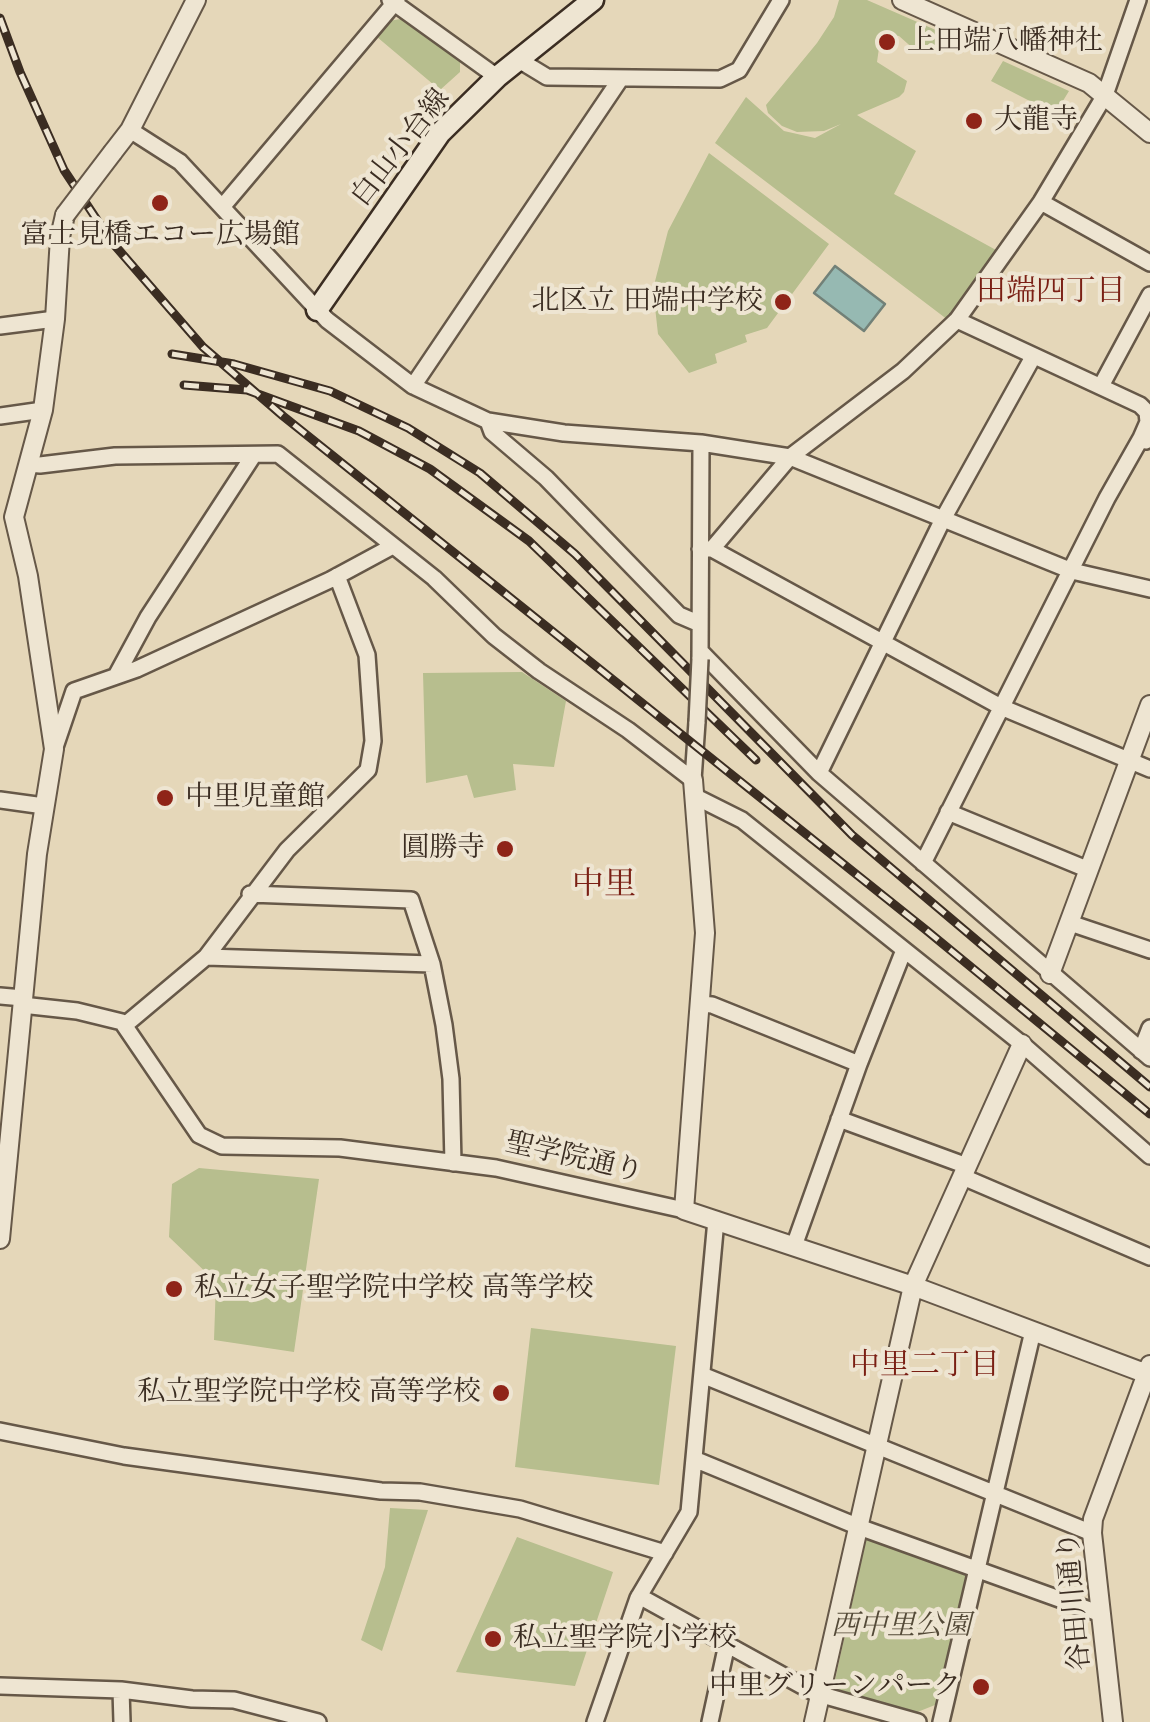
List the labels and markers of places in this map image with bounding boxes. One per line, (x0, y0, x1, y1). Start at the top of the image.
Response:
place label: 上田端八幡神社 (907, 25, 1103, 59)
marker: 上田端八幡神社 (876, 31, 898, 53)
place label: 大龍寺 (994, 104, 1078, 138)
marker: 大龍寺 (963, 110, 985, 132)
marker: 富士見橋エコー広場館 (149, 192, 171, 214)
place label: 富士見橋エコー広場館 (20, 219, 300, 253)
place label: 北区立 田端中学校 (531, 285, 763, 319)
marker: 北区立 田端中学校 (772, 291, 794, 313)
place label: 中里児童館 (185, 781, 325, 815)
marker: 中里児童館 (154, 787, 176, 809)
place label: 圓勝寺 (401, 832, 485, 866)
marker: 圓勝寺 (494, 838, 516, 860)
place label: 私立女子聖学院中学校 高等学校 (194, 1272, 594, 1306)
marker: 私立女子聖学院中学校 高等学校 (163, 1278, 185, 1300)
place label: 私立聖学院中学校 高等学校 (137, 1376, 481, 1410)
marker: 私立聖学院中学校 高等学校 (490, 1382, 512, 1404)
place label: 私立聖学院小学校 (513, 1622, 737, 1656)
marker: 私立聖学院小学校 (482, 1628, 504, 1650)
place label: 中里グリーンパーク (709, 1670, 961, 1704)
marker: 中里グリーンパーク (970, 1676, 992, 1698)

